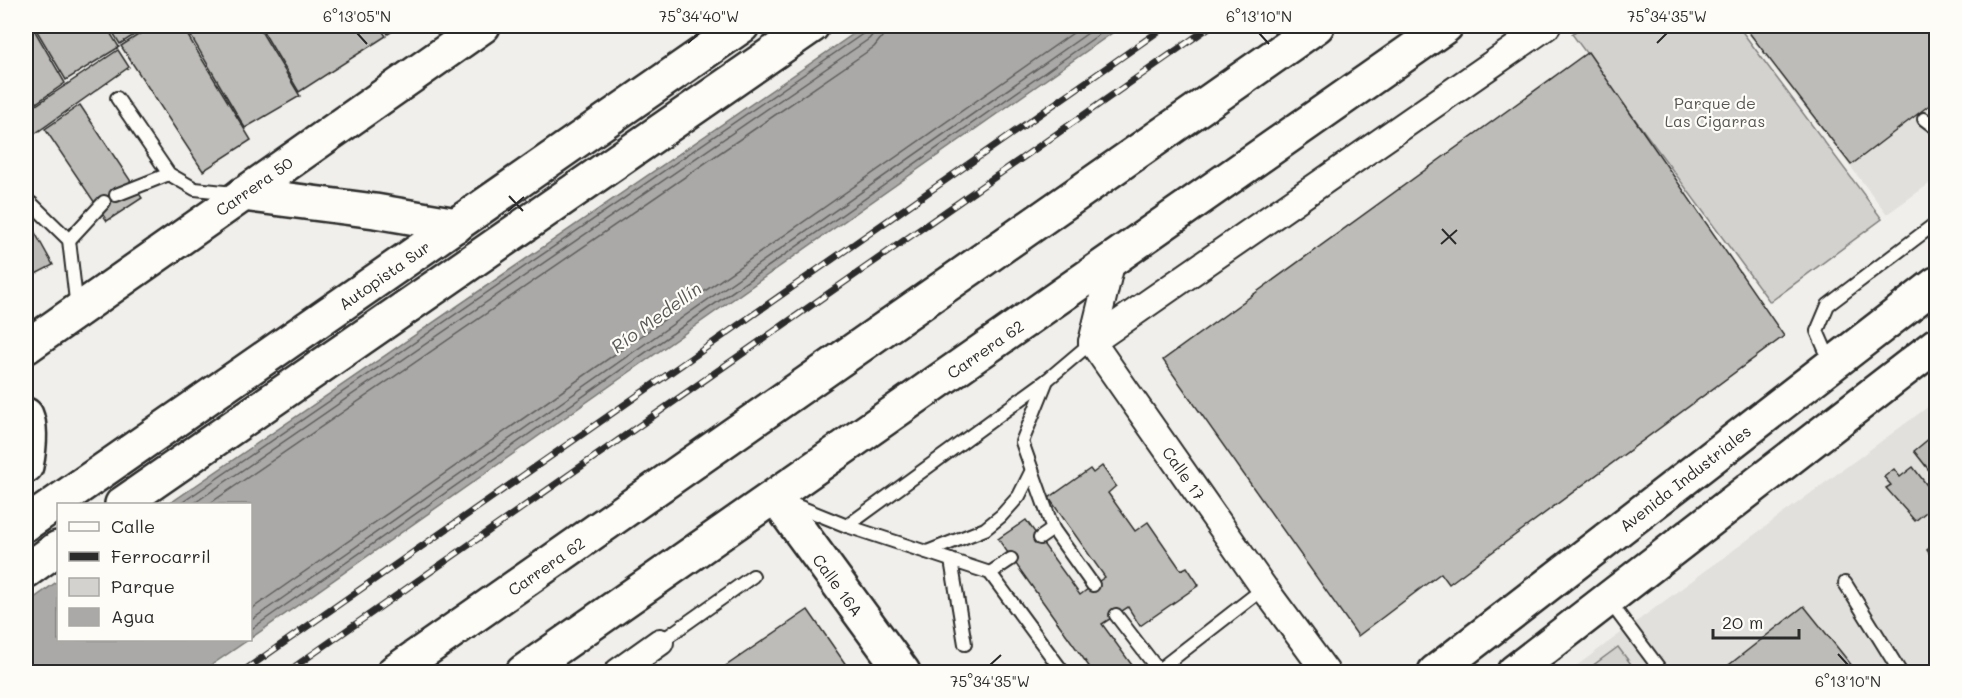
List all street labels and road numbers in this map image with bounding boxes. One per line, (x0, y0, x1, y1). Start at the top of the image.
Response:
street label: Carrera 50 (211, 152, 297, 220)
street label: Autopista Sur (334, 236, 434, 314)
street label: Carrera 62 (942, 315, 1028, 383)
street label: Avenida Industriales (1615, 420, 1755, 536)
street label: Calle 17 (1158, 442, 1210, 504)
street label: Carrera 62 (503, 532, 589, 600)
street label: Calle 16A (808, 550, 868, 620)

